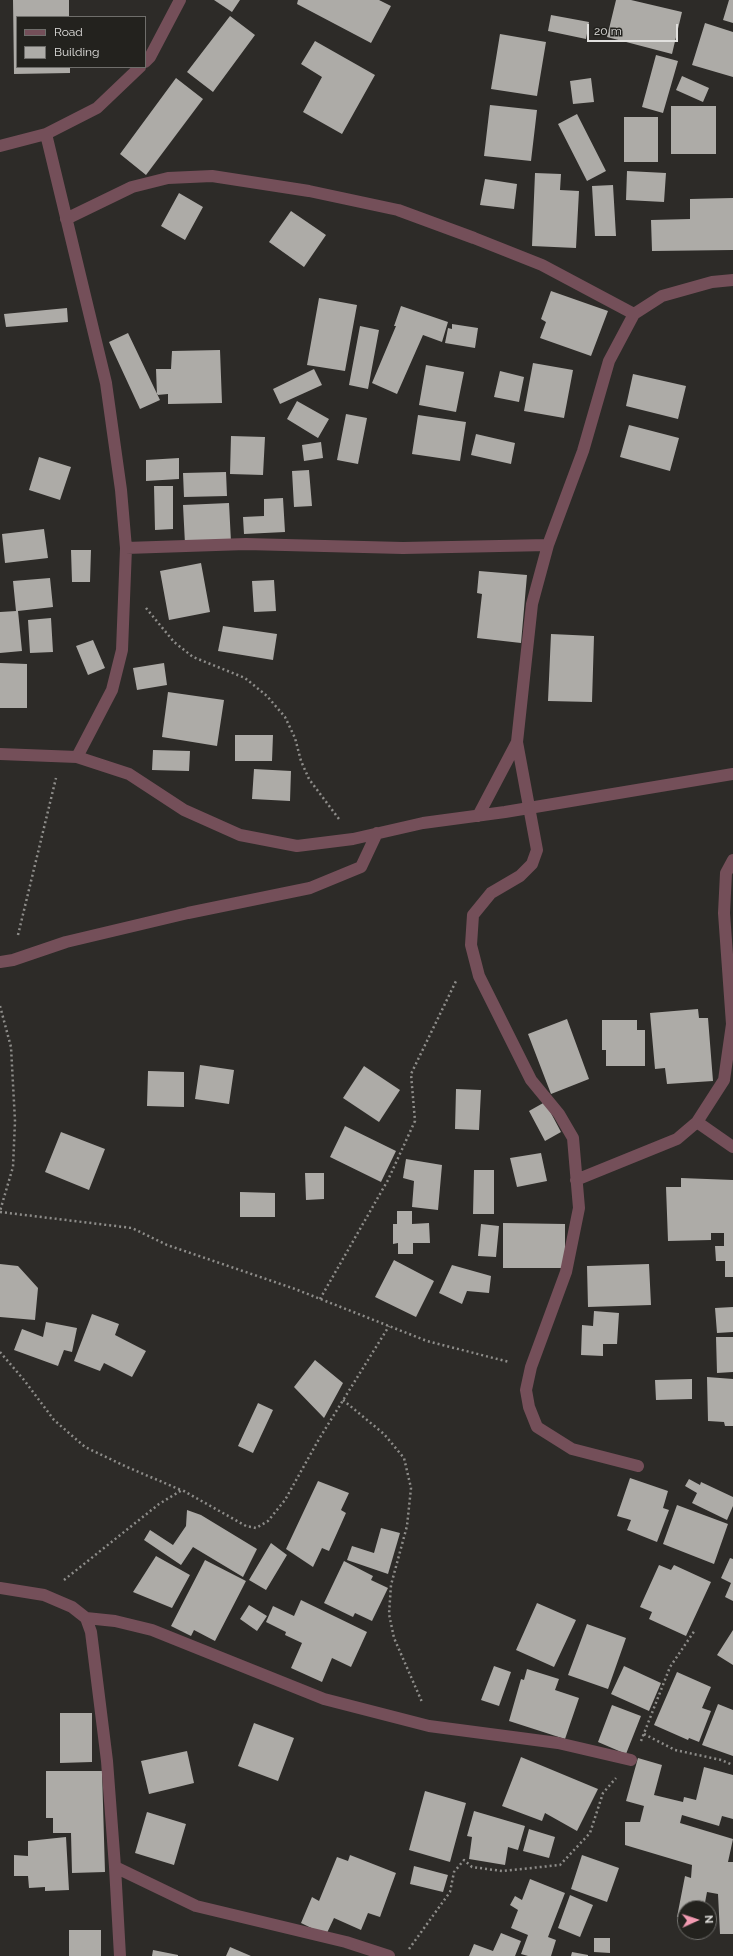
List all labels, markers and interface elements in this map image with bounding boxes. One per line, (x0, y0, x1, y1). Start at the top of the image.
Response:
legend (16, 16, 146, 68)
scale bar (589, 16, 680, 42)
text: 20 m (594, 24, 622, 38)
text: Road (54, 25, 83, 39)
text: Building (54, 45, 100, 59)
north arrow (677, 1900, 717, 1940)
text: N (702, 1915, 715, 1924)

